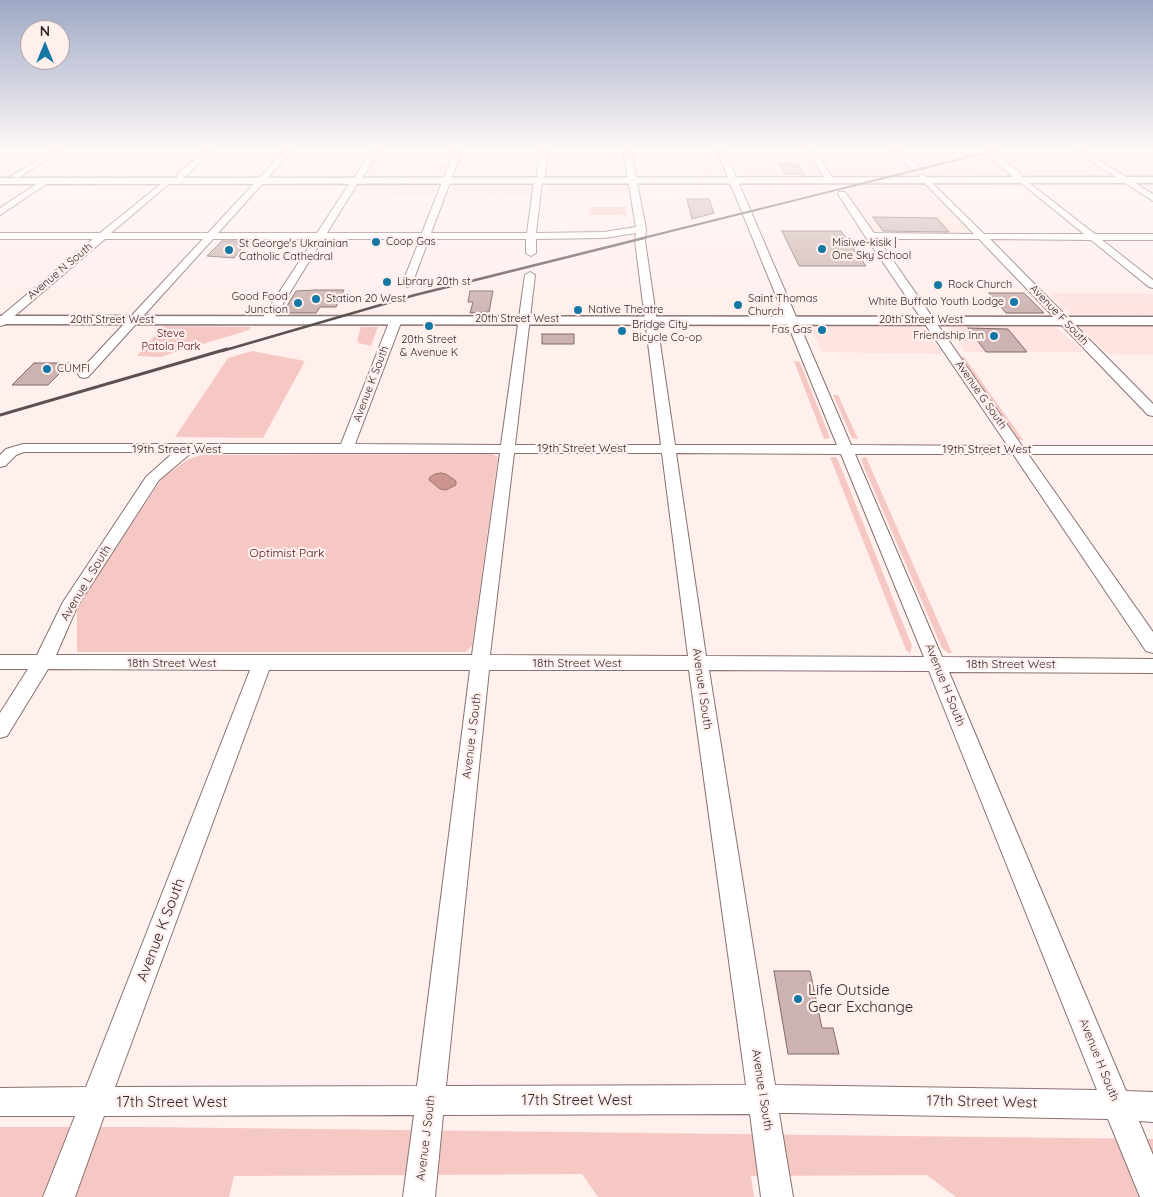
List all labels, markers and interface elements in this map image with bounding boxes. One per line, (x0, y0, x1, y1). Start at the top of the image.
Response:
north arrow (20, 20, 70, 70)
text: N (40, 22, 50, 40)
place label: Coop Gas (386, 235, 436, 249)
marker: Coop Gas (370, 236, 382, 248)
place label: Misiwe-kisik | One Sky School (832, 236, 911, 262)
place label: St George's Ukrainian Catholic Cathedral (239, 237, 348, 263)
street label: Avenue N South (25, 240, 95, 302)
marker: Misiwe-kisik | One Sky School (816, 243, 828, 255)
marker: St George's Ukrainian Catholic Cathedral (223, 244, 235, 256)
place label: Library 20th st (397, 275, 471, 289)
marker: Library 20th st (381, 276, 393, 288)
place label: Rock Church (948, 278, 1012, 292)
marker: Rock Church (932, 279, 944, 291)
street label: Avenue F South (1027, 282, 1091, 348)
place label: Good Food Junction (231, 290, 288, 316)
place label: Station 20 West (326, 292, 406, 306)
place label: Saint Thomas Church (748, 292, 818, 318)
marker: Station 20 West (310, 293, 322, 305)
place label: White Buffalo Youth Lodge (868, 295, 1004, 309)
marker: White Buffalo Youth Lodge (1008, 296, 1020, 308)
marker: Good Food Junction (292, 297, 304, 309)
marker: Saint Thomas Church (732, 299, 744, 311)
place label: Native Theatre (588, 303, 663, 317)
marker: Native Theatre (572, 304, 584, 316)
street label: 20th Street West (475, 312, 559, 326)
street label: 20th Street West (70, 313, 154, 327)
street label: 20th Street West (879, 313, 963, 327)
place label: Bridge City Bicycle Co-op (632, 318, 702, 344)
marker: 20th Street & Avenue K (423, 320, 435, 332)
place label: Fas Gas (772, 323, 812, 337)
marker: Fas Gas (816, 324, 828, 336)
marker: Bridge City Bicycle Co-op (616, 325, 628, 337)
park label: Steve Patola Park (142, 327, 200, 353)
place label: Friendship Inn (913, 329, 984, 343)
marker: Friendship Inn (988, 330, 1000, 342)
place label: 20th Street & Avenue K (400, 333, 458, 359)
street label: Avenue K South (350, 344, 392, 424)
street label: Avenue G South (953, 358, 1009, 432)
place label: CUMFI (57, 362, 90, 376)
marker: CUMFI (41, 363, 53, 375)
street label: 19th Street West (537, 441, 627, 455)
street label: 19th Street West (132, 442, 222, 456)
street label: 19th Street West (942, 442, 1032, 456)
street label: Avenue L South (58, 543, 114, 623)
park label: Optimist Park (250, 546, 324, 560)
street label: Avenue H South (922, 642, 968, 728)
street label: Avenue I South (689, 647, 715, 731)
street label: 18th Street West (127, 656, 217, 670)
street label: 18th Street West (532, 656, 622, 670)
street label: 18th Street West (966, 657, 1056, 671)
street label: Avenue J South (460, 692, 484, 780)
street label: Avenue K South (133, 876, 189, 984)
place label: Life Outside Gear Exchange (808, 981, 913, 1016)
marker: Life Outside Gear Exchange (792, 993, 804, 1005)
street label: Avenue H South (1076, 1017, 1122, 1103)
street label: Avenue I South (748, 1048, 776, 1132)
street label: 17th Street West (522, 1091, 632, 1109)
street label: 17th Street West (926, 1092, 1038, 1112)
street label: 17th Street West (117, 1093, 227, 1111)
street label: Avenue J South (414, 1094, 438, 1182)

